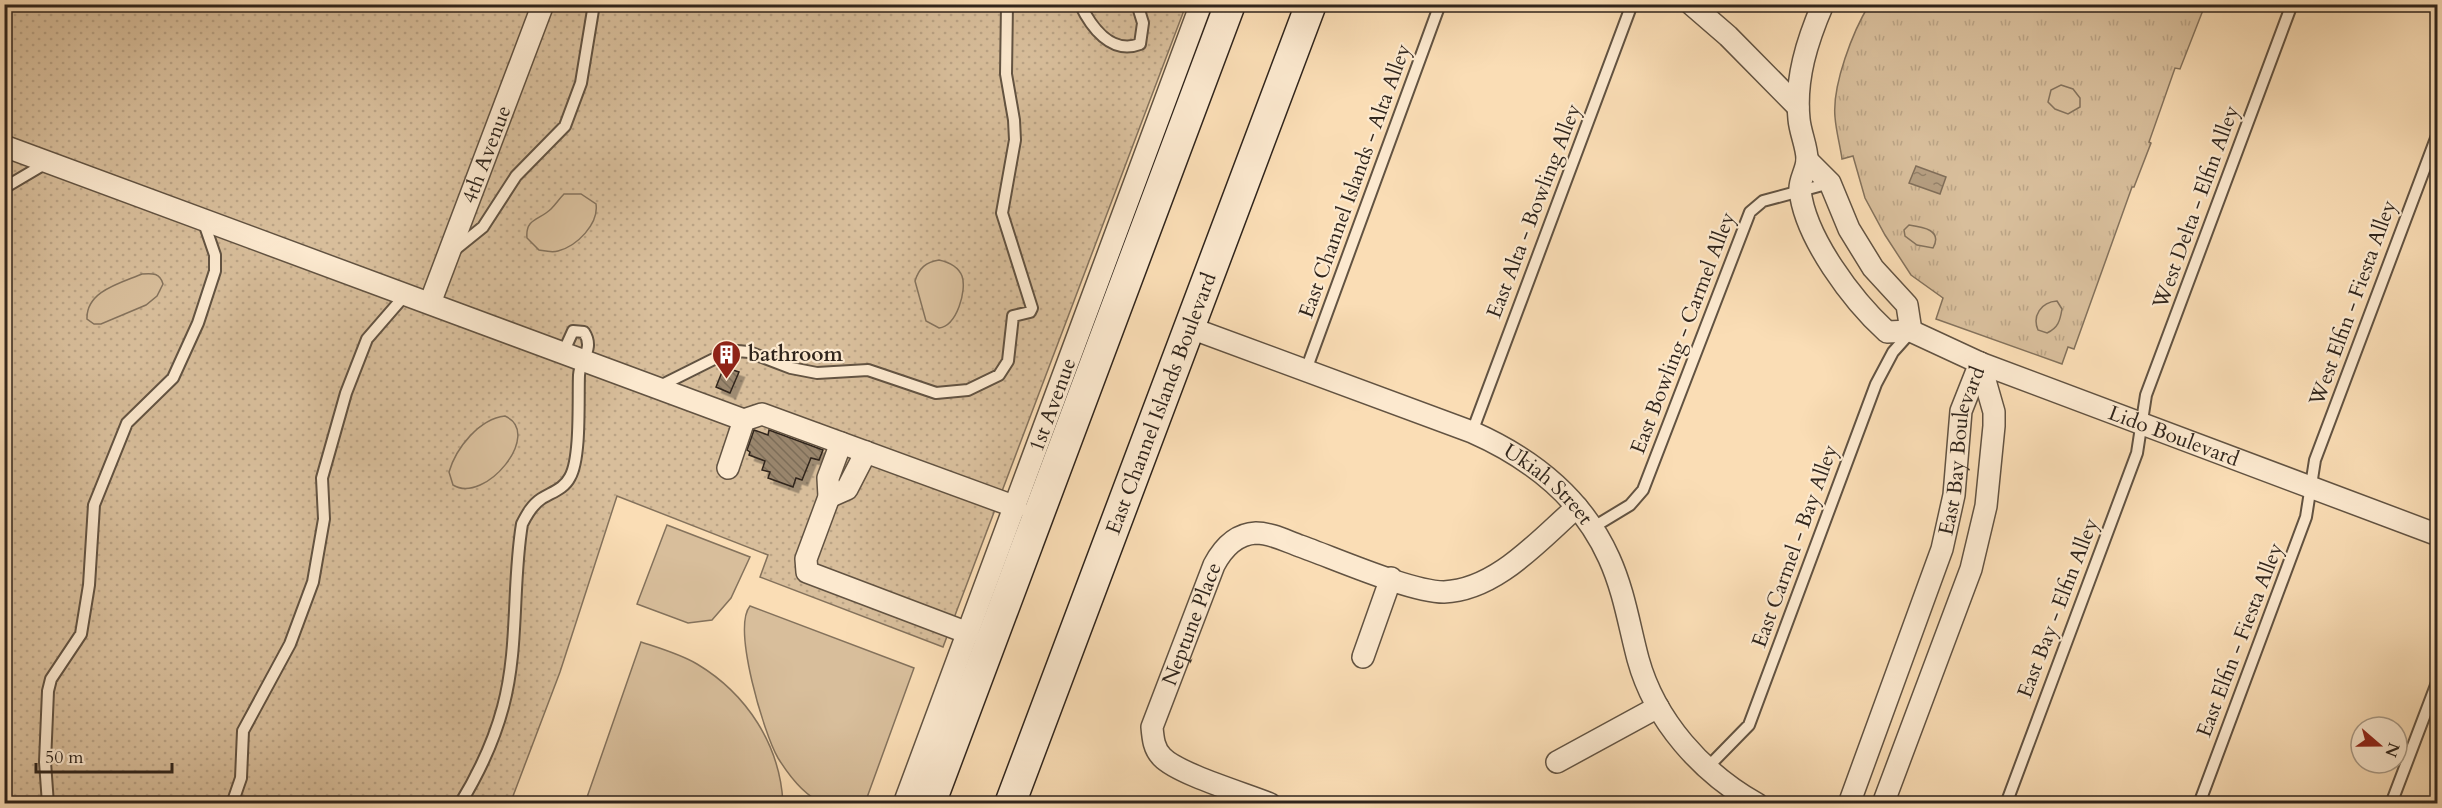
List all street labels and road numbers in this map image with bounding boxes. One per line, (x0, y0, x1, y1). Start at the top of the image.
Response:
street label: East Channel Islands - Alta Alley (1292, 40, 1418, 322)
street label: East Alta - Bowling Alley (1480, 100, 1588, 322)
street label: 4th Avenue (454, 101, 518, 207)
street label: West Delta - Elfin Alley (2145, 101, 2246, 314)
street label: West Elfin - Fiesta Alley (2302, 196, 2404, 411)
street label: East Bowling - Carmel Alley (1623, 208, 1743, 458)
street label: East Channel Islands Boulevard (1098, 268, 1223, 538)
street label: 1st Avenue (1022, 354, 1083, 456)
street label: East Bay Boulevard (1931, 362, 1992, 538)
street label: Lido Boulevard (2104, 398, 2243, 474)
street label: Ukiah Street (1498, 436, 1600, 531)
street label: East Carmel - Bay Alley (1745, 441, 1845, 651)
street label: East Bay - Elfin Alley (2010, 514, 2106, 702)
street label: East Elfin - Fiesta Alley (2190, 539, 2290, 741)
street label: Neptune Place (1155, 558, 1228, 690)

